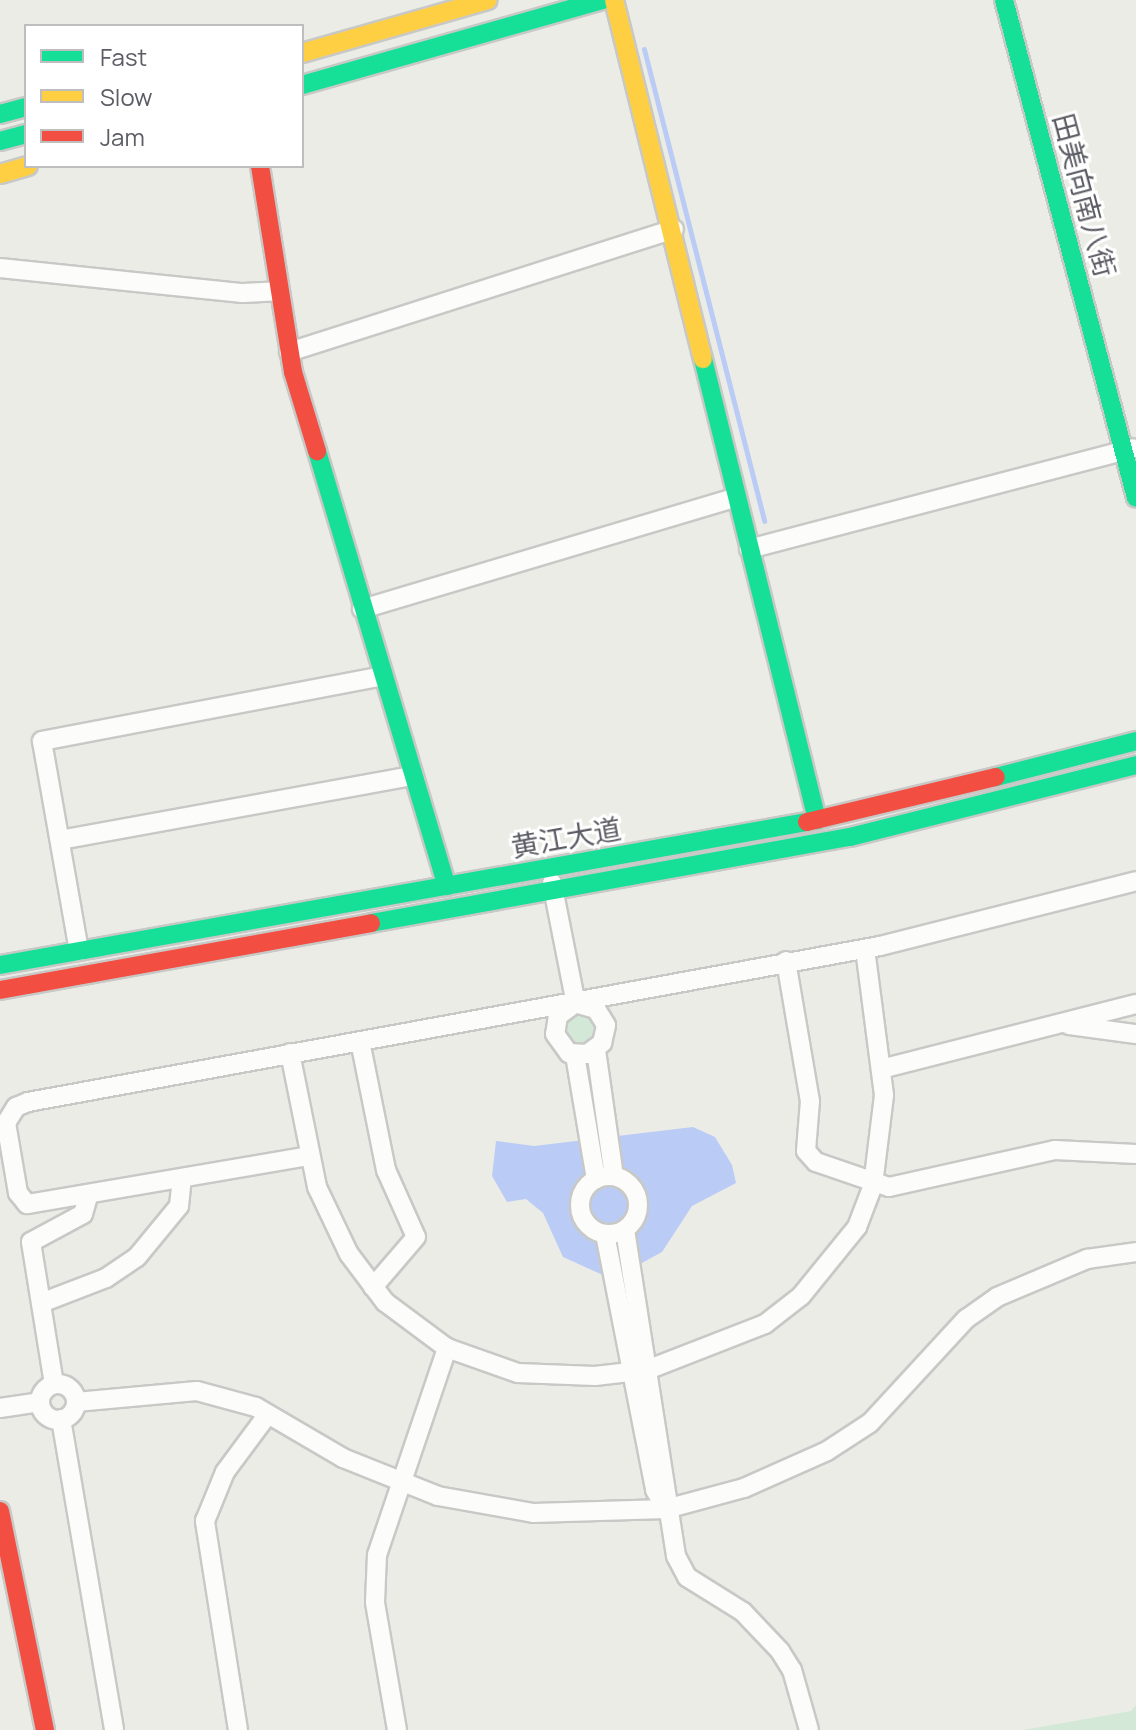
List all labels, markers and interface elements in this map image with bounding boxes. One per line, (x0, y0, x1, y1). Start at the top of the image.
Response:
legend (24, 24, 304, 168)
text: Fast (100, 40, 147, 73)
text: Slow (100, 80, 153, 113)
street label: 田美向南八街 (1047, 110, 1123, 280)
text: Jam (100, 120, 145, 153)
street label: 黄江大道 (508, 811, 624, 863)

